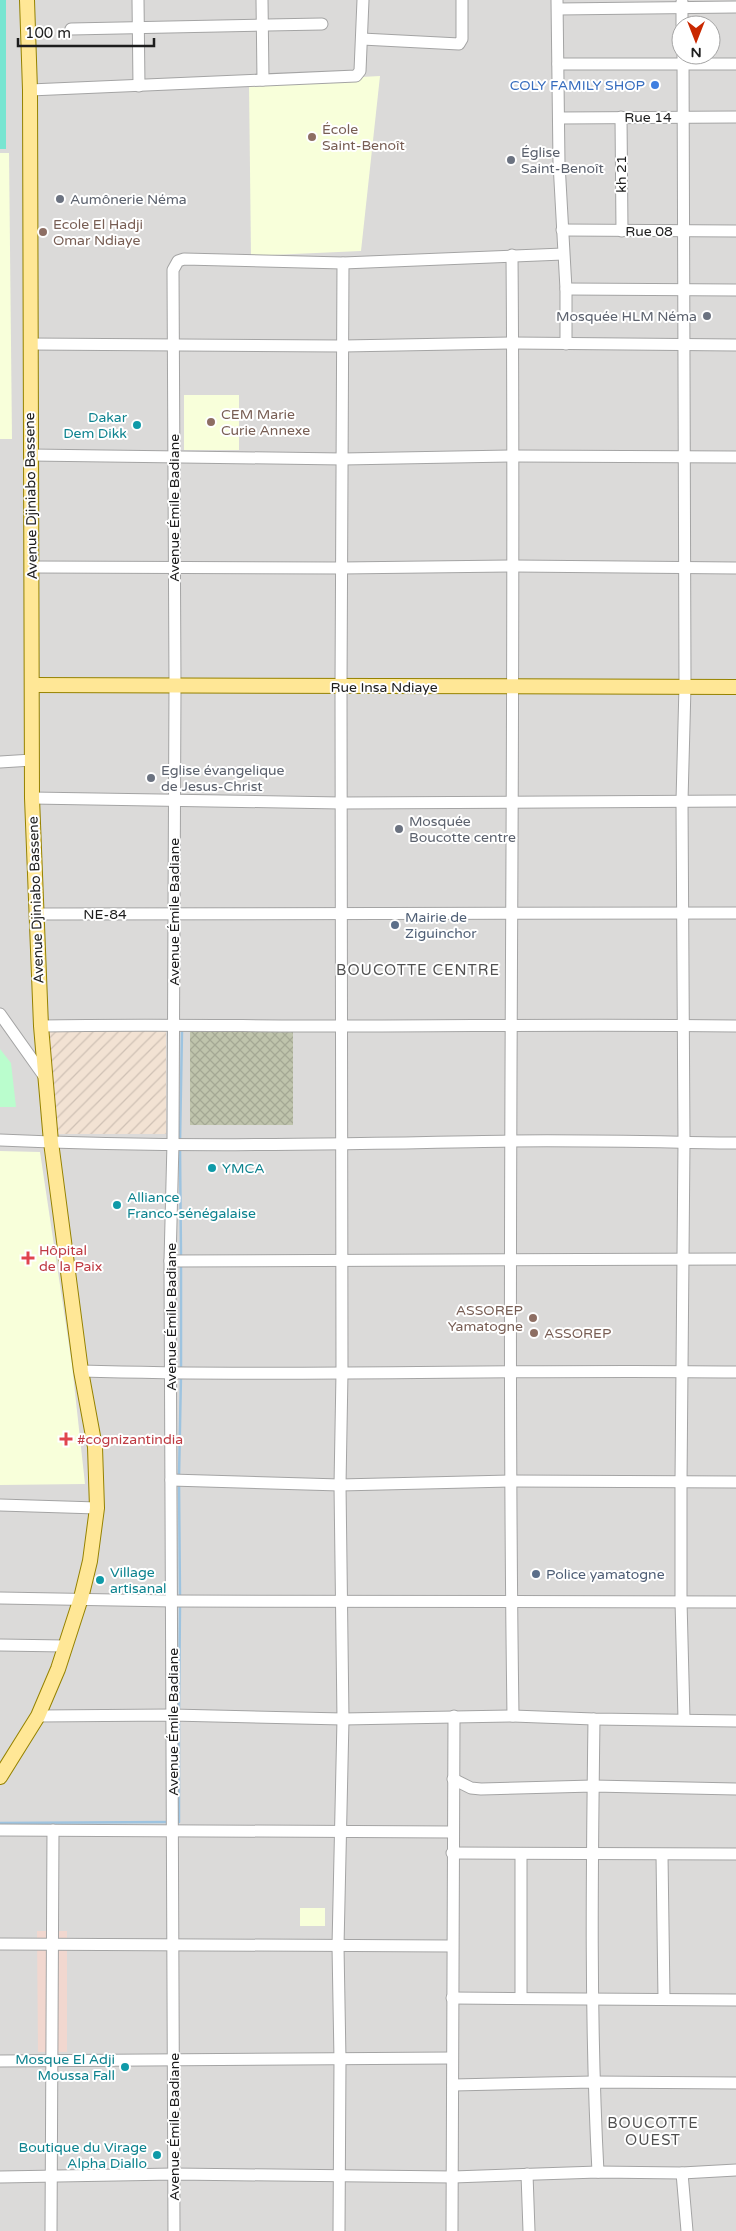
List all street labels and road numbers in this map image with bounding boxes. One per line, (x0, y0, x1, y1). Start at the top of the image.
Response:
street label: Rue 14 (624, 109, 672, 126)
street label: kh 21 (613, 155, 630, 193)
street label: Rue 08 (625, 223, 673, 240)
street label: Avenue Djiniabo Bassene (21, 412, 41, 580)
street label: Avenue Émile Badiane (166, 434, 183, 582)
street label: Rue Insa Ndiaye (330, 679, 438, 696)
street label: Avenue Djiniabo Bassene (25, 816, 47, 984)
street label: Avenue Émile Badiane (166, 838, 183, 986)
street label: NE-84 (83, 906, 127, 923)
street label: Avenue Émile Badiane (163, 1243, 180, 1391)
street label: Avenue Émile Badiane (165, 1648, 182, 1796)
street label: Avenue Émile Badiane (166, 2053, 183, 2201)

